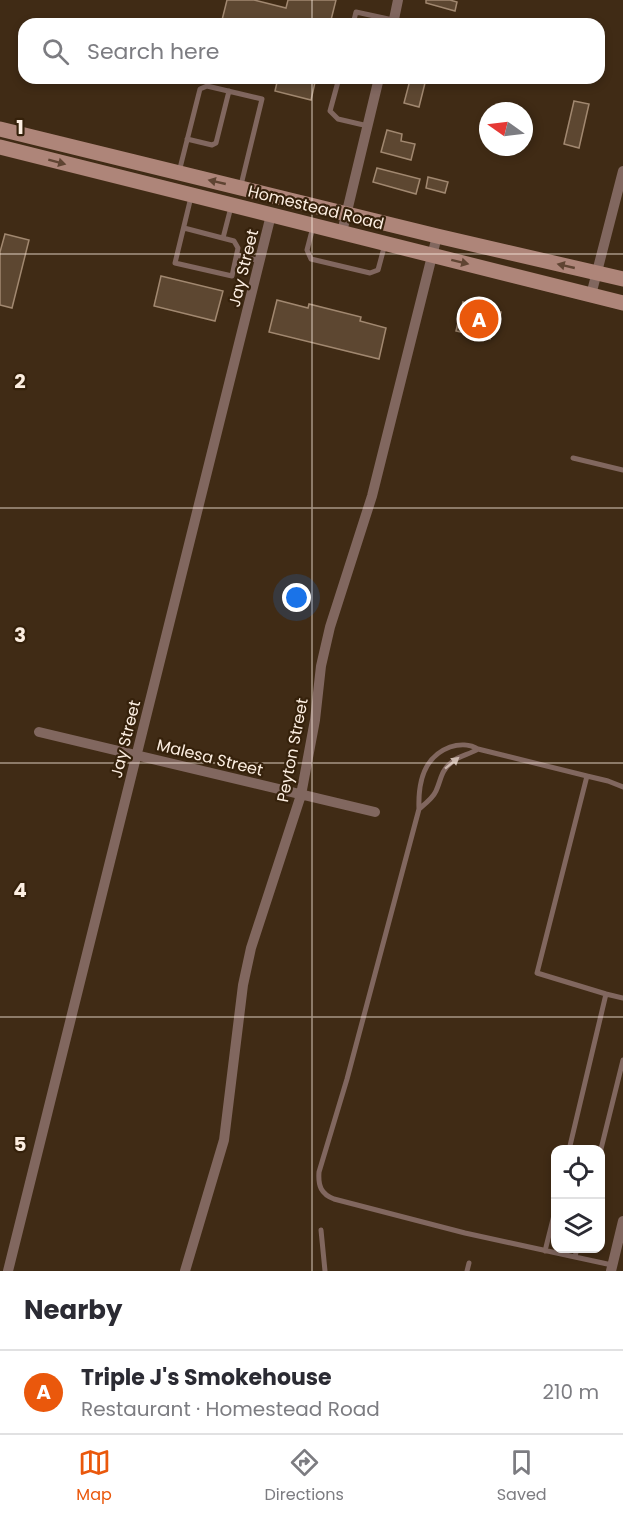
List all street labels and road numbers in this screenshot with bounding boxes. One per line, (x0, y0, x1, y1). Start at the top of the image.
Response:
street label: Homestead Road (246, 179, 386, 235)
street label: Jay Street (223, 227, 264, 309)
street label: Peyton Street (271, 696, 314, 804)
street label: Jay Street (105, 698, 146, 780)
street label: Malesa Street (154, 733, 266, 782)

